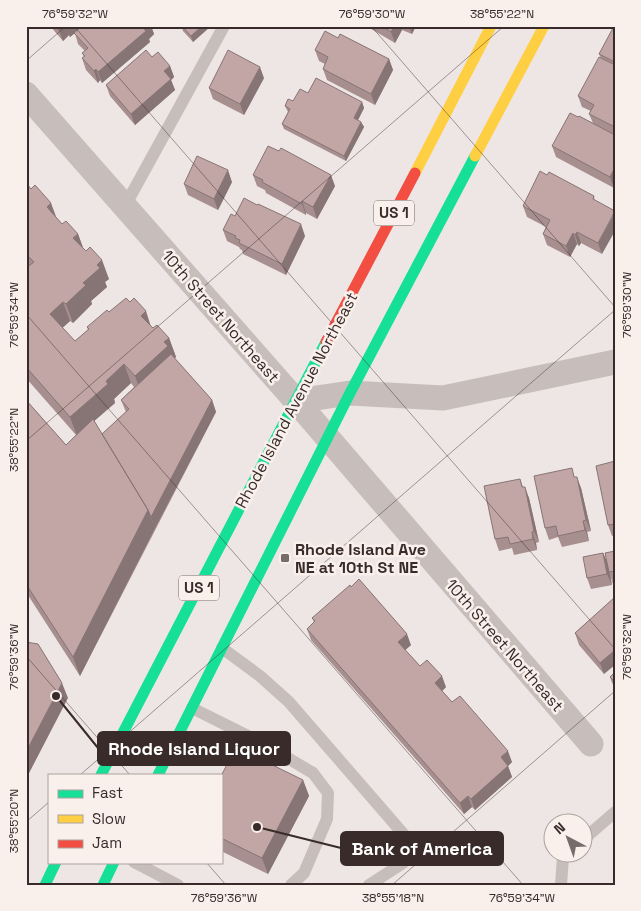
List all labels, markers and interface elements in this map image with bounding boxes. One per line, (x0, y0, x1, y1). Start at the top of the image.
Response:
text: 76°59'32"W (42, 6, 109, 22)
text: 76°59'30"W (339, 6, 406, 22)
text: 38°55'22"N (470, 6, 534, 22)
road number: US 1 (374, 200, 414, 226)
street label: 10th Street Northeast (157, 246, 284, 387)
text: 76°59'30"W (619, 271, 635, 338)
text: 76°59'34"W (6, 281, 22, 348)
street label: Rhode Island Avenue Northeast (230, 289, 362, 512)
text: 38°55'22"N (6, 408, 22, 472)
place label: Rhode Island Ave NE at 10th St NE (295, 539, 426, 578)
marker: Rhode Island Ave NE at 10th St NE (279, 552, 291, 564)
street label: 10th Street Northeast (441, 575, 568, 716)
road number: US 1 (179, 576, 219, 600)
text: 76°59'32"W (619, 613, 635, 680)
text: 76°59'36"W (6, 623, 22, 690)
callout: Rhode Island Liquor (98, 732, 290, 765)
text: Rhode Island Liquor (108, 737, 280, 760)
legend (48, 774, 222, 864)
text: Fast (92, 783, 123, 802)
text: 38°55'20"N (6, 789, 22, 853)
text: Slow (92, 809, 126, 828)
north arrow (544, 814, 594, 864)
text: N (550, 818, 569, 838)
callout: Bank of America (341, 832, 503, 865)
text: Jam (92, 833, 122, 852)
text: Bank of America (351, 837, 493, 860)
text: 76°59'36"W (191, 890, 258, 906)
text: 38°55'18"N (362, 890, 424, 906)
text: 76°59'34"W (489, 890, 556, 906)

